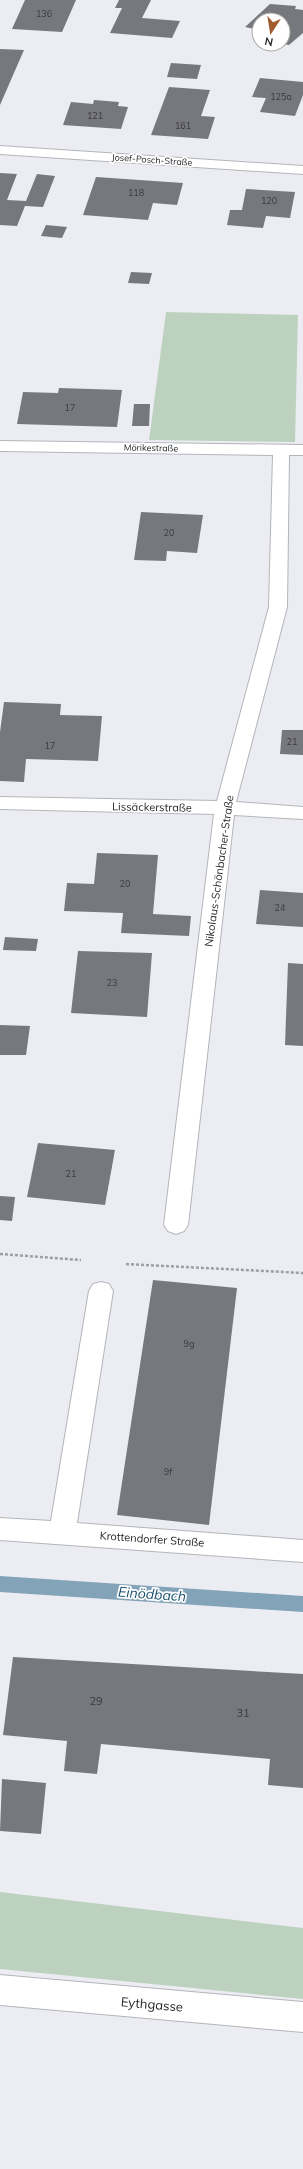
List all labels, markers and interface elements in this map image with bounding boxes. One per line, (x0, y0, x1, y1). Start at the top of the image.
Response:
house number: 136 (36, 8, 52, 19)
north arrow (251, 12, 291, 52)
text: N (263, 34, 274, 49)
house number: 125a (270, 91, 292, 102)
house number: 121 (87, 110, 103, 121)
house number: 161 (175, 120, 191, 131)
street label: Josef-Posch-Straße (111, 151, 193, 168)
house number: 118 (128, 187, 144, 198)
house number: 120 (261, 195, 277, 206)
house number: 17 (65, 402, 75, 413)
street label: Mörikestraße (124, 442, 178, 453)
house number: 20 (164, 527, 174, 538)
house number: 21 (287, 736, 297, 747)
house number: 17 (45, 740, 55, 751)
street label: Nikolaus-Schönbacher-Straße (201, 794, 237, 948)
street label: Lissäckerstraße (112, 799, 192, 815)
house number: 20 (120, 878, 130, 889)
house number: 24 (275, 902, 286, 913)
house number: 23 (107, 977, 117, 988)
house number: 21 (66, 1168, 76, 1179)
house number: 9g (184, 1338, 194, 1349)
house number: 9f (164, 1466, 173, 1477)
street label: Krottendorfer Straße (99, 1528, 205, 1550)
water label: Einödbach (117, 1583, 187, 1605)
house number: 29 (89, 1694, 103, 1708)
house number: 31 (236, 1706, 250, 1720)
street label: Eythgasse (120, 1993, 184, 2015)

